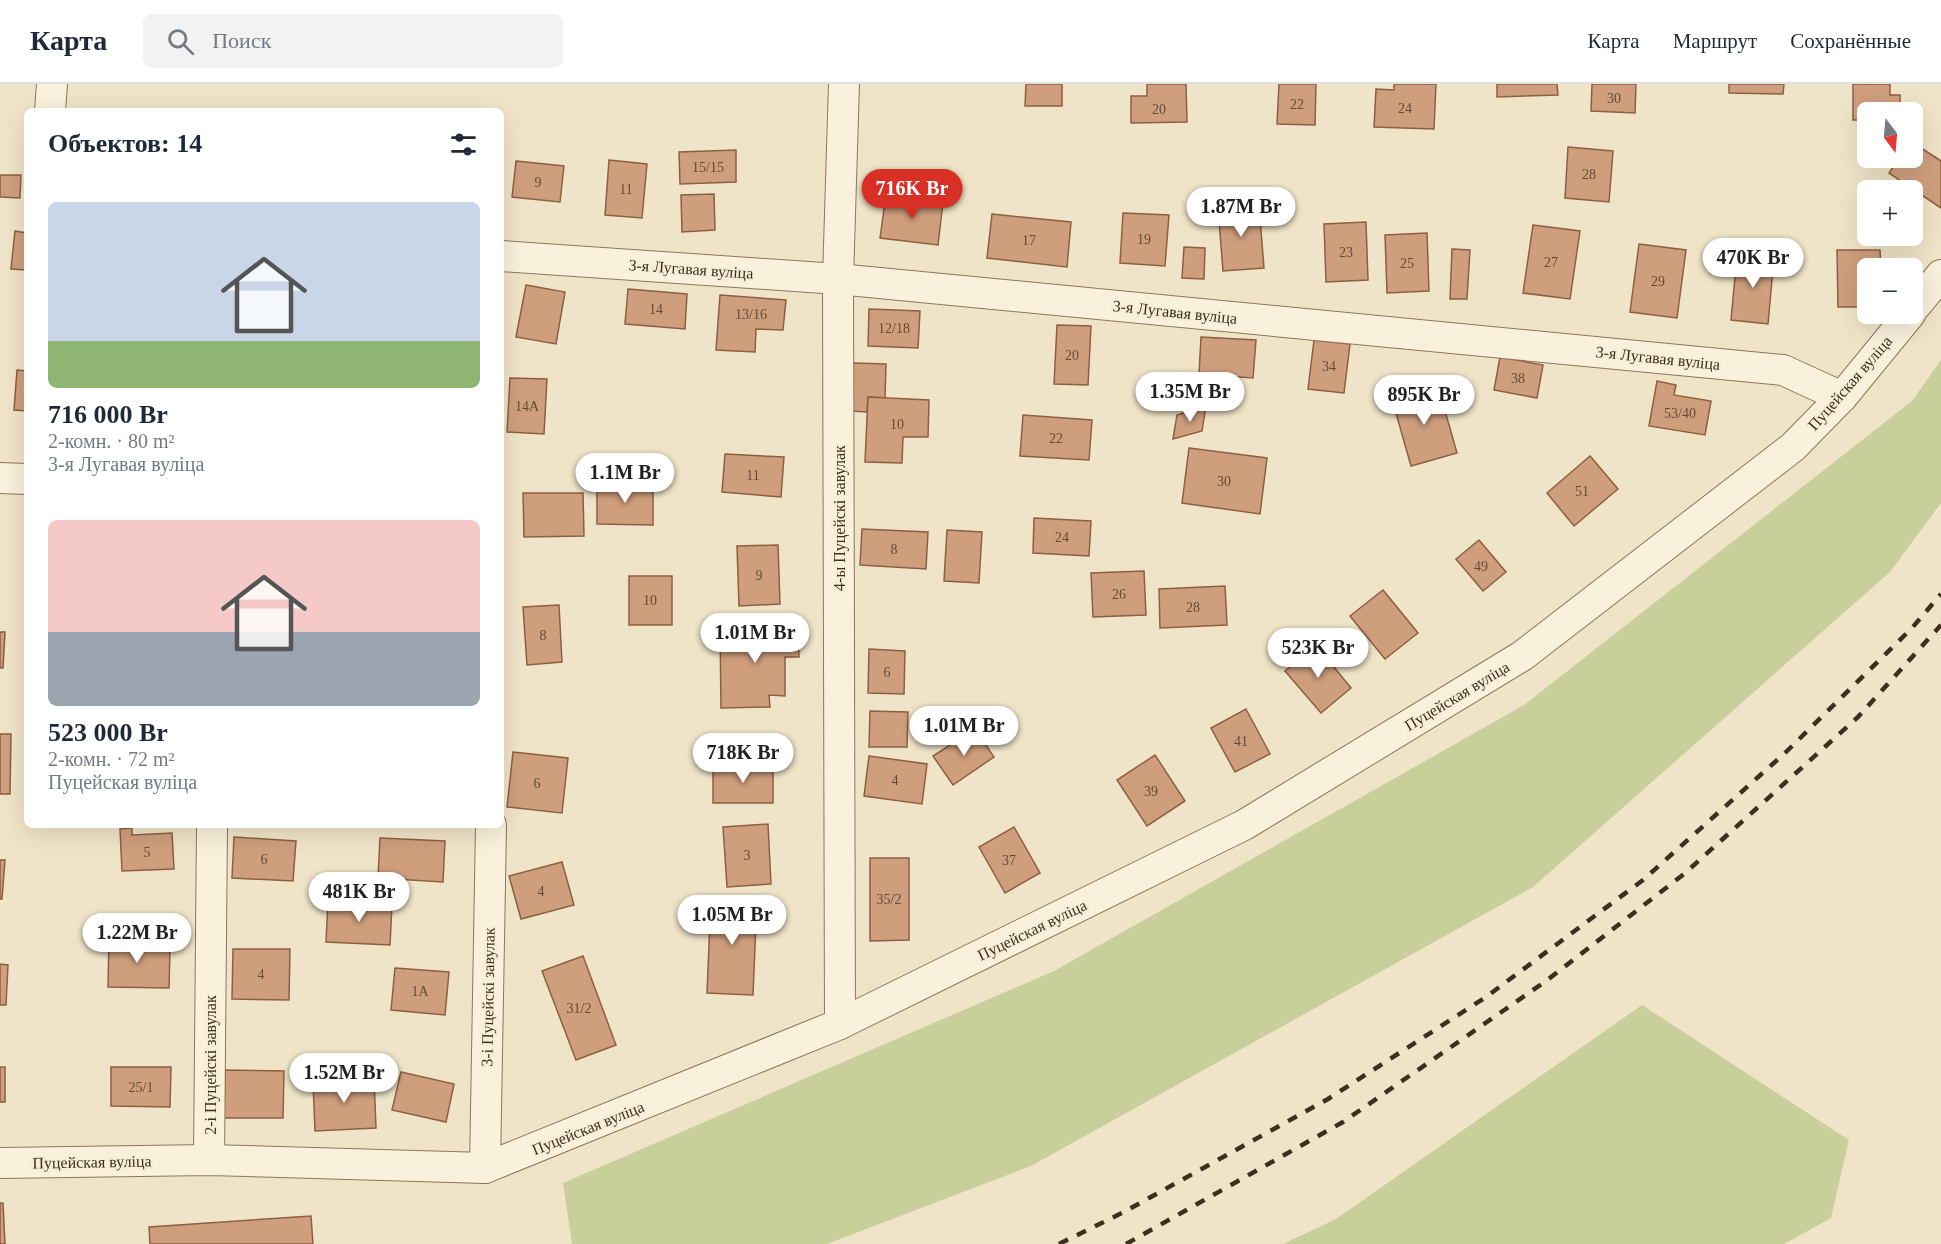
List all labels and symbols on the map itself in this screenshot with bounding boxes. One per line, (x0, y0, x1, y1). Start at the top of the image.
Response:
house number: 30 (1607, 91, 1621, 106)
house number: 22 (1290, 97, 1304, 112)
house number: 24 (1398, 101, 1412, 116)
house number: 20 (1152, 102, 1166, 117)
north arrow (1857, 102, 1923, 168)
house number: 15/15 (692, 160, 724, 175)
house number: 28 (1582, 167, 1596, 182)
pin: 716K Br (857, 169, 967, 220)
house number: 9 (535, 175, 542, 190)
house number: 11 (619, 182, 633, 197)
pin: 1.87M Br (1179, 187, 1303, 238)
house number: 19 (1137, 232, 1151, 247)
house number: 17 (1022, 233, 1036, 248)
pin: 470K Br (1698, 238, 1808, 289)
house number: 23 (1339, 245, 1353, 260)
house number: 27 (1544, 255, 1558, 270)
street label: 3-я Лугавая вуліца (628, 256, 754, 283)
house number: 25 (1400, 256, 1414, 271)
house number: 29 (1651, 274, 1665, 289)
street label: 3-я Лугавая вуліца (1112, 297, 1238, 328)
house number: 14 (649, 302, 663, 317)
house number: 13/16 (735, 307, 767, 322)
house number: 12/18 (878, 321, 910, 336)
street label: Пуцейская вуліца (1804, 332, 1896, 434)
street label: 3-я Лугавая вуліца (1595, 343, 1721, 374)
house number: 20 (1065, 348, 1079, 363)
house number: 34 (1322, 359, 1336, 374)
house number: 38 (1511, 371, 1525, 386)
pin: 1.35M Br (1128, 372, 1252, 423)
pin: 895K Br (1369, 375, 1479, 426)
house number: 14А (515, 399, 540, 414)
house number: 53/40 (1664, 406, 1696, 421)
house number: 10 (890, 417, 904, 432)
house number: 22 (1049, 431, 1063, 446)
street label: 4-ы Пуцейскі завулак (831, 445, 849, 591)
pin: 1.1M Br (570, 453, 680, 504)
house number: 11 (746, 468, 760, 483)
house number: 30 (1217, 474, 1231, 489)
house number: 51 (1575, 484, 1589, 499)
house number: 24 (1055, 530, 1069, 545)
house number: 8 (891, 542, 898, 557)
house number: 49 (1474, 559, 1488, 574)
house number: 9 (756, 568, 763, 583)
house number: 26 (1112, 587, 1126, 602)
house number: 10 (643, 593, 657, 608)
house number: 28 (1186, 600, 1200, 615)
pin: 1.01M Br (693, 613, 817, 664)
house number: 8 (540, 628, 547, 643)
pin: 523K Br (1263, 628, 1373, 679)
street label: Пуцейская вуліца (1402, 658, 1513, 735)
house number: 6 (884, 665, 891, 680)
pin: 1.01M Br (902, 706, 1026, 757)
pin: 718K Br (688, 733, 798, 784)
house number: 41 (1234, 734, 1248, 749)
house number: 4 (892, 773, 899, 788)
house number: 6 (534, 776, 541, 791)
house number: 39 (1144, 784, 1158, 799)
house number: 5 (144, 845, 151, 860)
house number: 3 (744, 848, 751, 863)
house number: 6 (261, 852, 268, 867)
house number: 37 (1002, 853, 1016, 868)
pin: 481K Br (304, 872, 414, 923)
house number: 4 (538, 884, 545, 899)
house number: 35/2 (877, 892, 901, 907)
pin: 1.05M Br (670, 895, 794, 946)
street label: Пуцейская вуліца (975, 896, 1090, 965)
pin: 1.22M Br (75, 913, 199, 964)
street label: 3-і Пуцейскі завулак (478, 927, 499, 1067)
house number: 4 (258, 967, 265, 982)
house number: 1А (411, 984, 429, 999)
street label: 2-і Пуцейскі завулак (202, 995, 220, 1135)
house number: 31/2 (567, 1001, 591, 1016)
pin: 1.52M Br (282, 1053, 406, 1104)
house number: 25/1 (129, 1080, 153, 1095)
street label: Пуцейская вуліца (530, 1098, 647, 1159)
street label: Пуцейская вуліца (32, 1152, 152, 1173)

